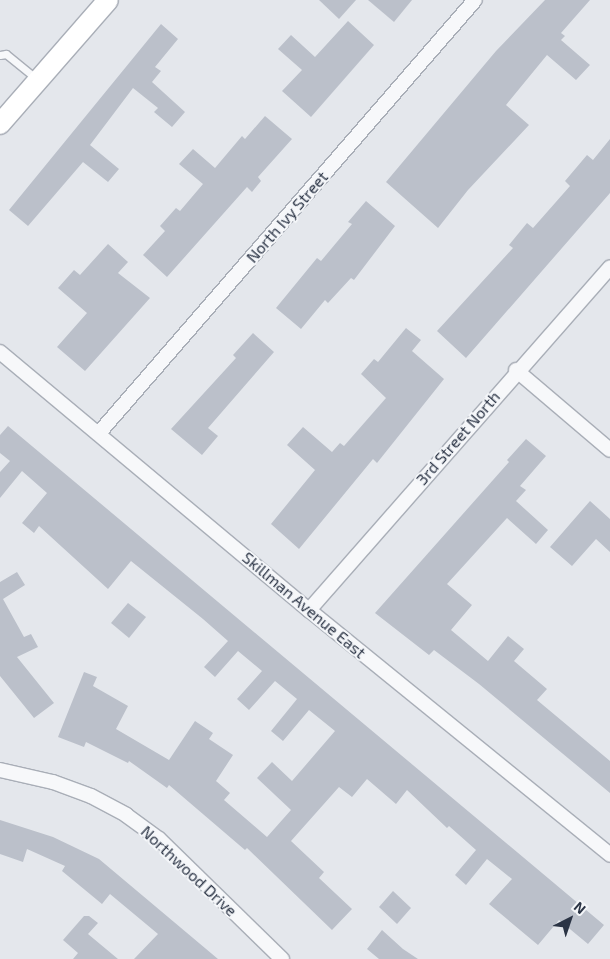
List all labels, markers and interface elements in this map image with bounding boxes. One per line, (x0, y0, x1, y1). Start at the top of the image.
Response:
street label: North Ivy Street (242, 167, 332, 267)
street label: 3rd Street North (412, 387, 504, 489)
street label: Skillman Avenue East (238, 548, 370, 662)
street label: Northwood Drive (137, 822, 241, 920)
north arrow (545, 894, 595, 944)
text: N (571, 898, 590, 917)

